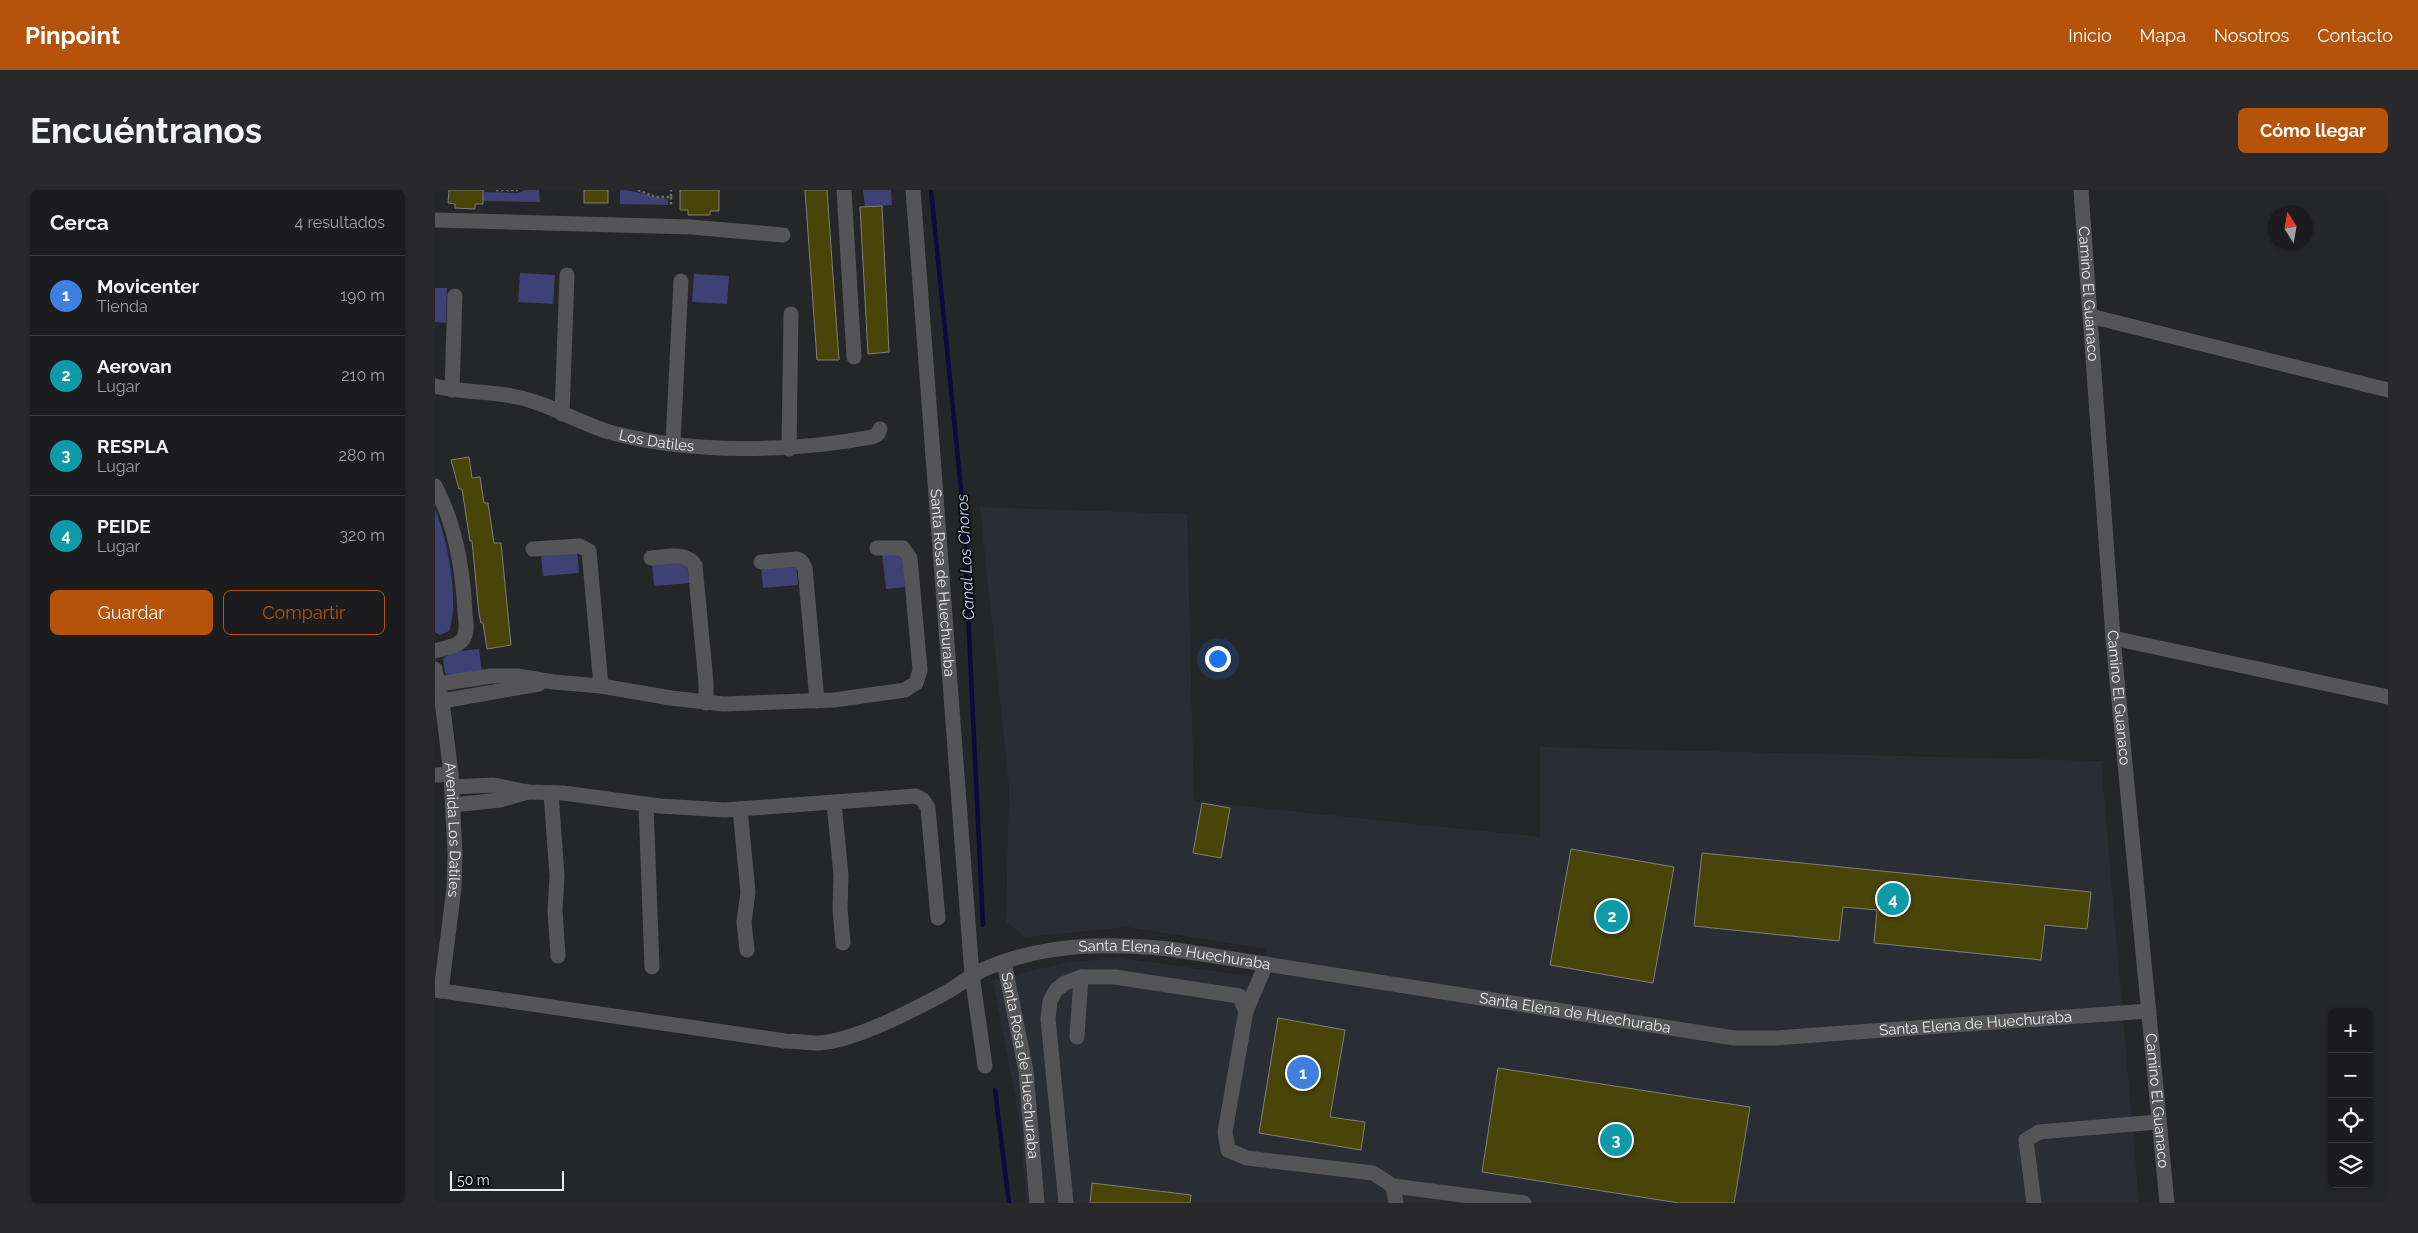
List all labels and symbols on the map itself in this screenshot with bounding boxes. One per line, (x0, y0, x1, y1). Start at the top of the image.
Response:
north arrow (2268, 205, 2313, 250)
street label: Camino El Guanaco (2075, 225, 2102, 362)
street label: Los Datiles (617, 426, 695, 455)
street label: Santa Rosa de Huechuraba (926, 488, 959, 677)
water label: Canal Los Choros (953, 493, 978, 620)
street label: Camino El Guanaco (2103, 629, 2134, 766)
your location (1205, 646, 1231, 672)
street label: Avenida Los Datiles (441, 761, 464, 898)
pin: 4 (1877, 880, 1909, 918)
pin: 2 (1596, 897, 1628, 935)
street label: Santa Elena de Huechuraba (1078, 937, 1272, 974)
street label: Santa Rosa de Huechuraba (997, 971, 1042, 1159)
street label: Santa Elena de Huechuraba (1478, 989, 1672, 1037)
street label: Santa Elena de Huechuraba (1878, 1008, 2073, 1040)
street label: Camino El Guanaco (2142, 1032, 2173, 1169)
pin: 1 (1287, 1054, 1319, 1092)
pin: 3 (1600, 1121, 1632, 1159)
scale bar (450, 1168, 564, 1191)

